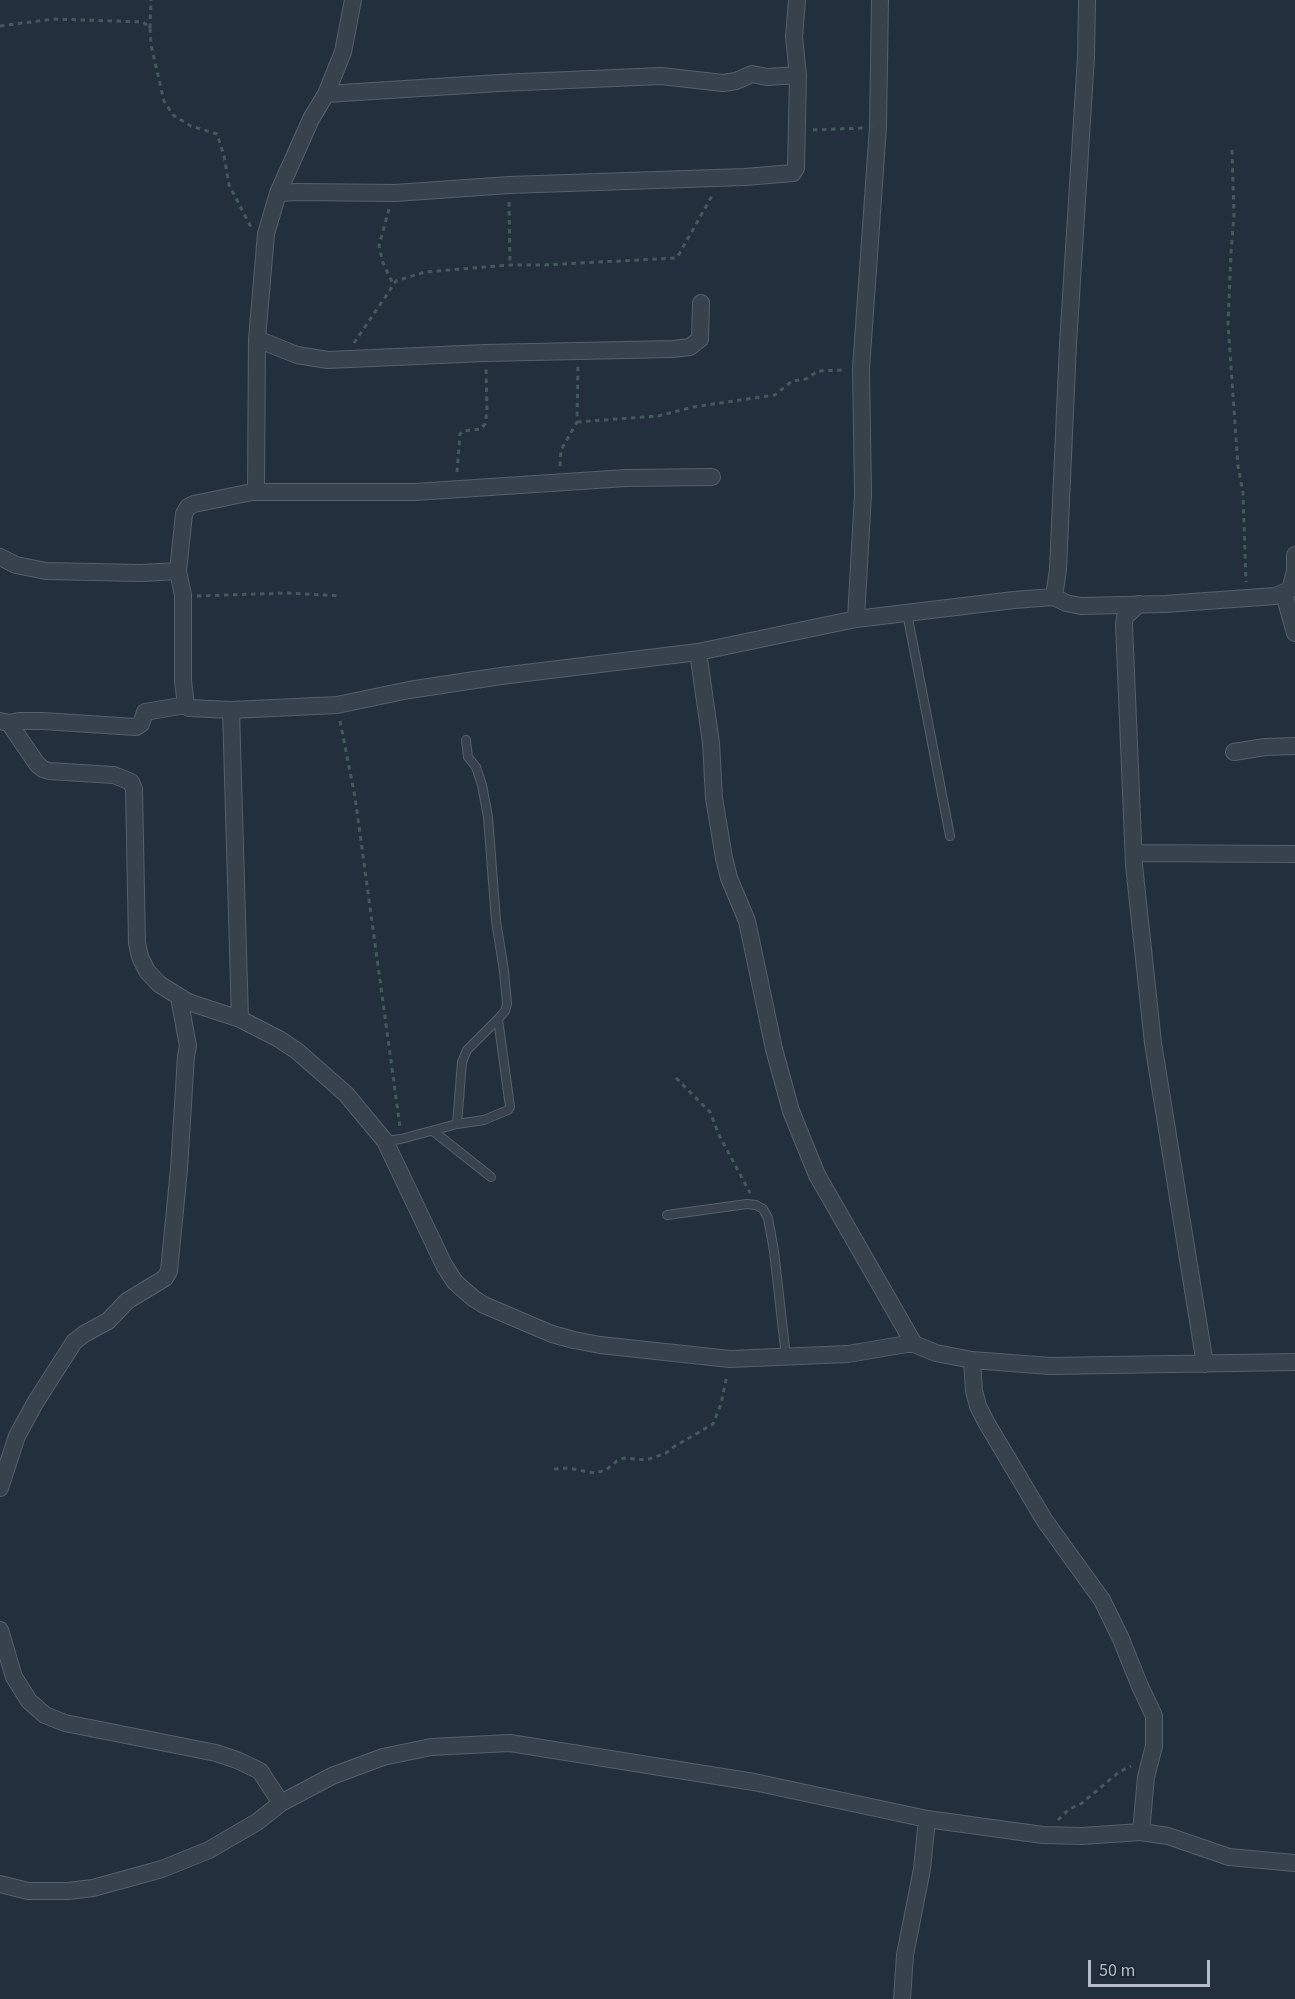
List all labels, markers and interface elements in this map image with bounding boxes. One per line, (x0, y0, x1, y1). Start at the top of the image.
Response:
scale bar (1091, 1948, 1212, 1986)
text: 50 m (1099, 1958, 1135, 1983)

